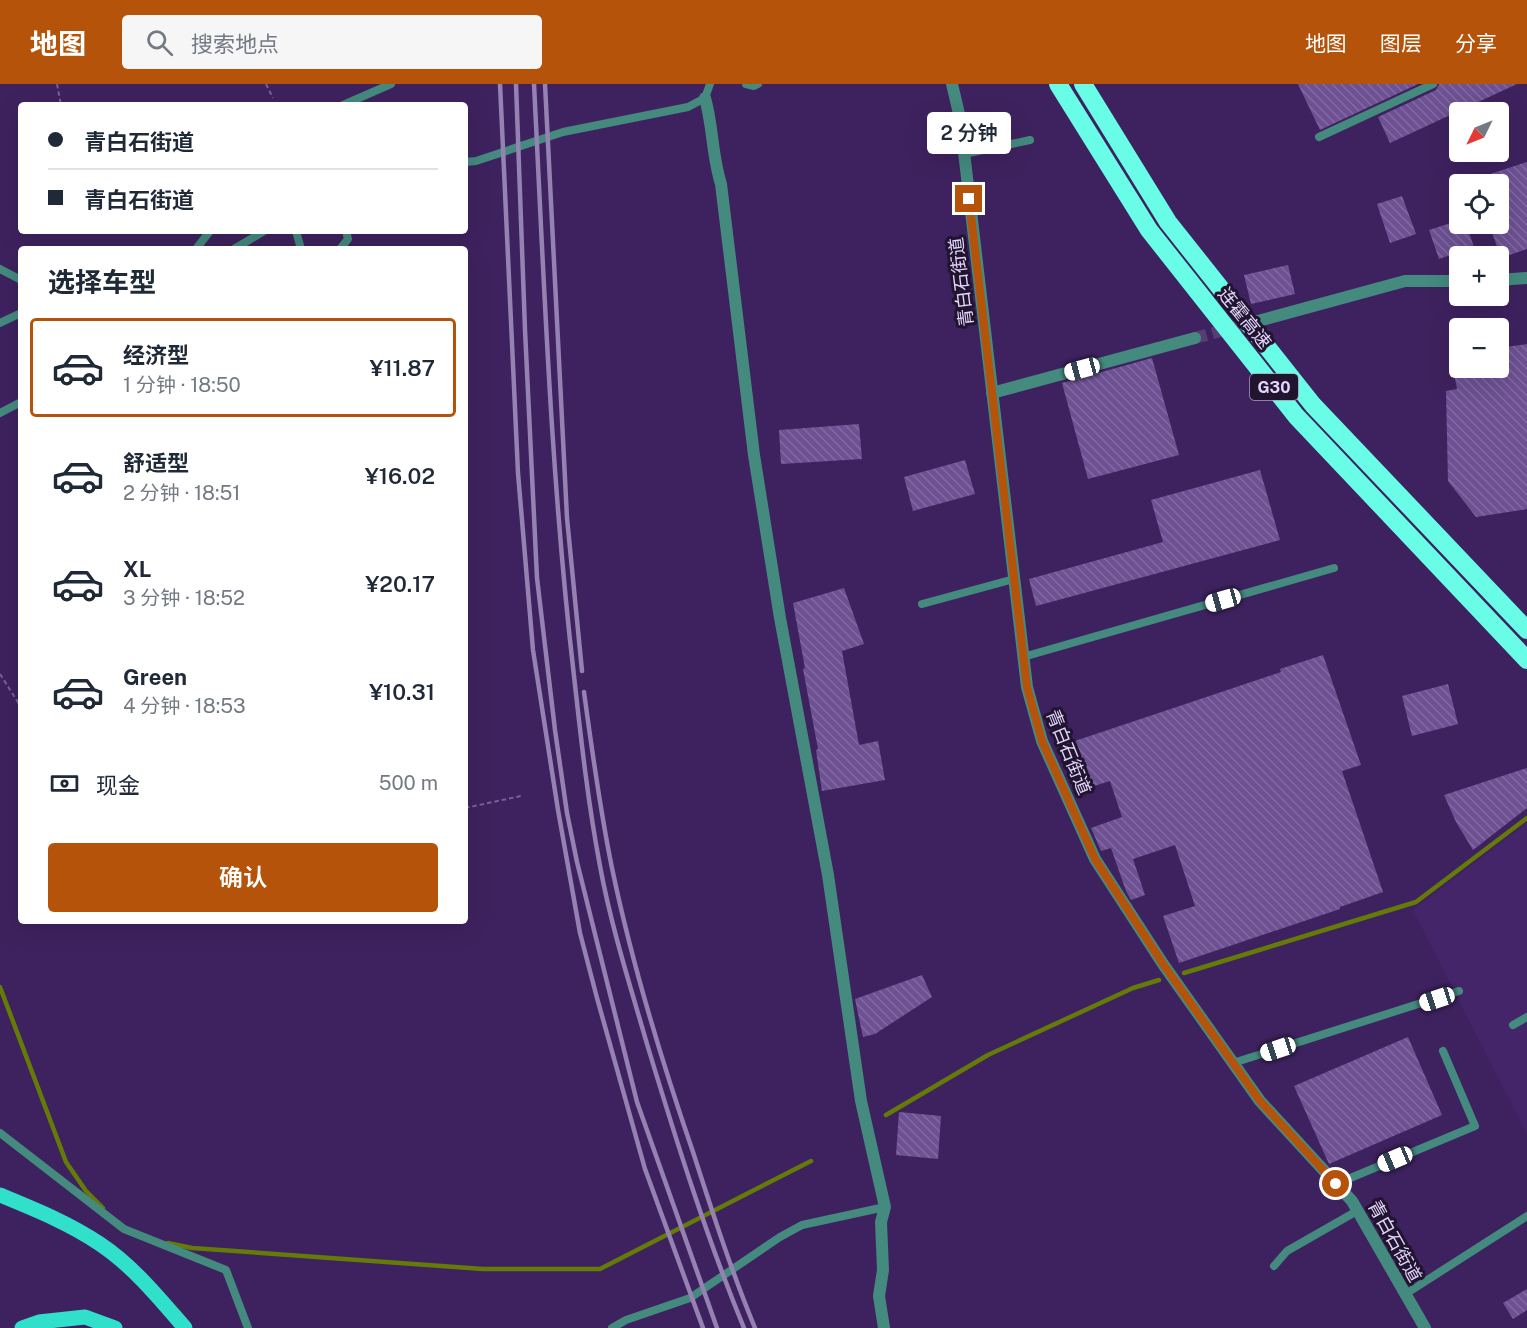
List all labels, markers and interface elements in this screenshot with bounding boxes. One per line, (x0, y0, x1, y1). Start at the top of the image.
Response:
search box (122, 15, 542, 69)
icon: search (143, 26, 176, 59)
text: 地图 (30, 27, 86, 60)
text: 搜索地点 (191, 31, 279, 57)
text: 地图 (1305, 31, 1347, 56)
text: 图层 (1380, 31, 1422, 56)
text: 分享 (1455, 31, 1497, 56)
north arrow (1449, 102, 1509, 162)
map controls (1449, 102, 1509, 378)
callout: 2 分钟 (927, 112, 1011, 154)
text: 2 分钟 (940, 121, 998, 145)
text: 青白石街道 (84, 129, 194, 155)
button: locate (1449, 174, 1509, 234)
route end (955, 185, 982, 212)
text: 青白石街道 (84, 187, 194, 213)
street label: 青白石街道 (945, 236, 977, 328)
button: + (1449, 246, 1509, 306)
text: 选择车型 (48, 266, 156, 298)
street label: 连霍高速 (1214, 283, 1276, 353)
button: − (1449, 318, 1509, 378)
icon: car (51, 341, 105, 395)
text: 经济型 (123, 342, 189, 368)
text: ¥11.87 (369, 355, 435, 381)
car (1062, 356, 1102, 382)
text: 1 分钟 · 18:50 (123, 373, 241, 397)
road number: G30 (1250, 374, 1298, 400)
icon: car (51, 449, 105, 503)
text: 舒适型 (123, 450, 189, 476)
text: ¥16.02 (365, 463, 435, 489)
text: 2 分钟 · 18:51 (123, 481, 241, 505)
text: XL (123, 556, 151, 582)
icon: car (51, 557, 105, 611)
text: ¥20.17 (365, 571, 435, 597)
text: 3 分钟 · 18:52 (123, 586, 245, 610)
car (1203, 586, 1243, 614)
text: Green (123, 664, 187, 690)
icon: car (51, 665, 105, 719)
text: ¥10.31 (369, 679, 435, 705)
text: 4 分钟 · 18:53 (123, 694, 246, 718)
street label: 青白石街道 (1042, 706, 1096, 798)
icon: cash (48, 767, 81, 800)
text: 500 m (379, 771, 438, 795)
text: 现金 (96, 772, 140, 798)
button: 确认 (48, 843, 438, 912)
car (1417, 985, 1457, 1013)
car (1258, 1035, 1298, 1063)
car (1375, 1144, 1415, 1174)
route start (1322, 1170, 1349, 1197)
street label: 青白石街道 (1364, 1197, 1426, 1285)

